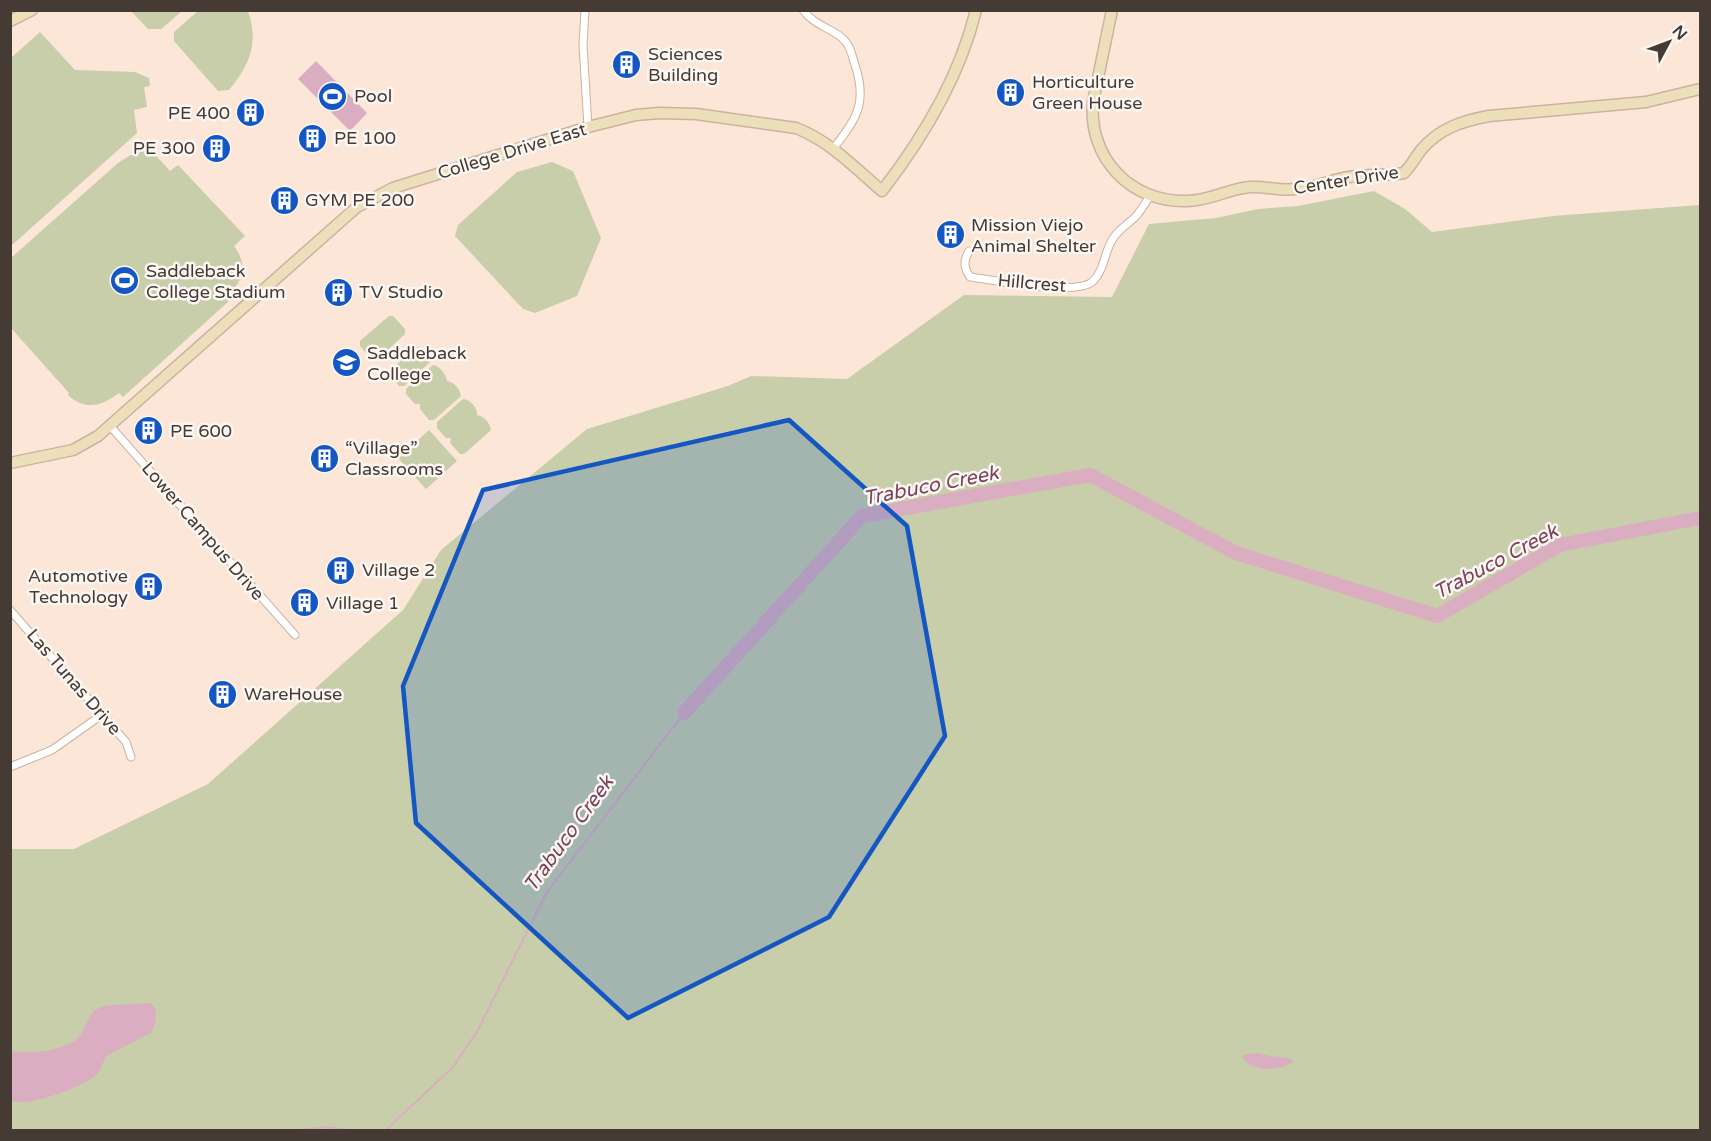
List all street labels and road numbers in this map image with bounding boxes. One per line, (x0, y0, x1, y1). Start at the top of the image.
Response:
street label: College Drive East (435, 118, 589, 184)
street label: Center Drive (1292, 161, 1400, 199)
street label: Hillcrest (997, 269, 1067, 297)
street label: Lower Campus Drive (137, 457, 269, 605)
street label: Las Tunas Drive (22, 624, 126, 740)

